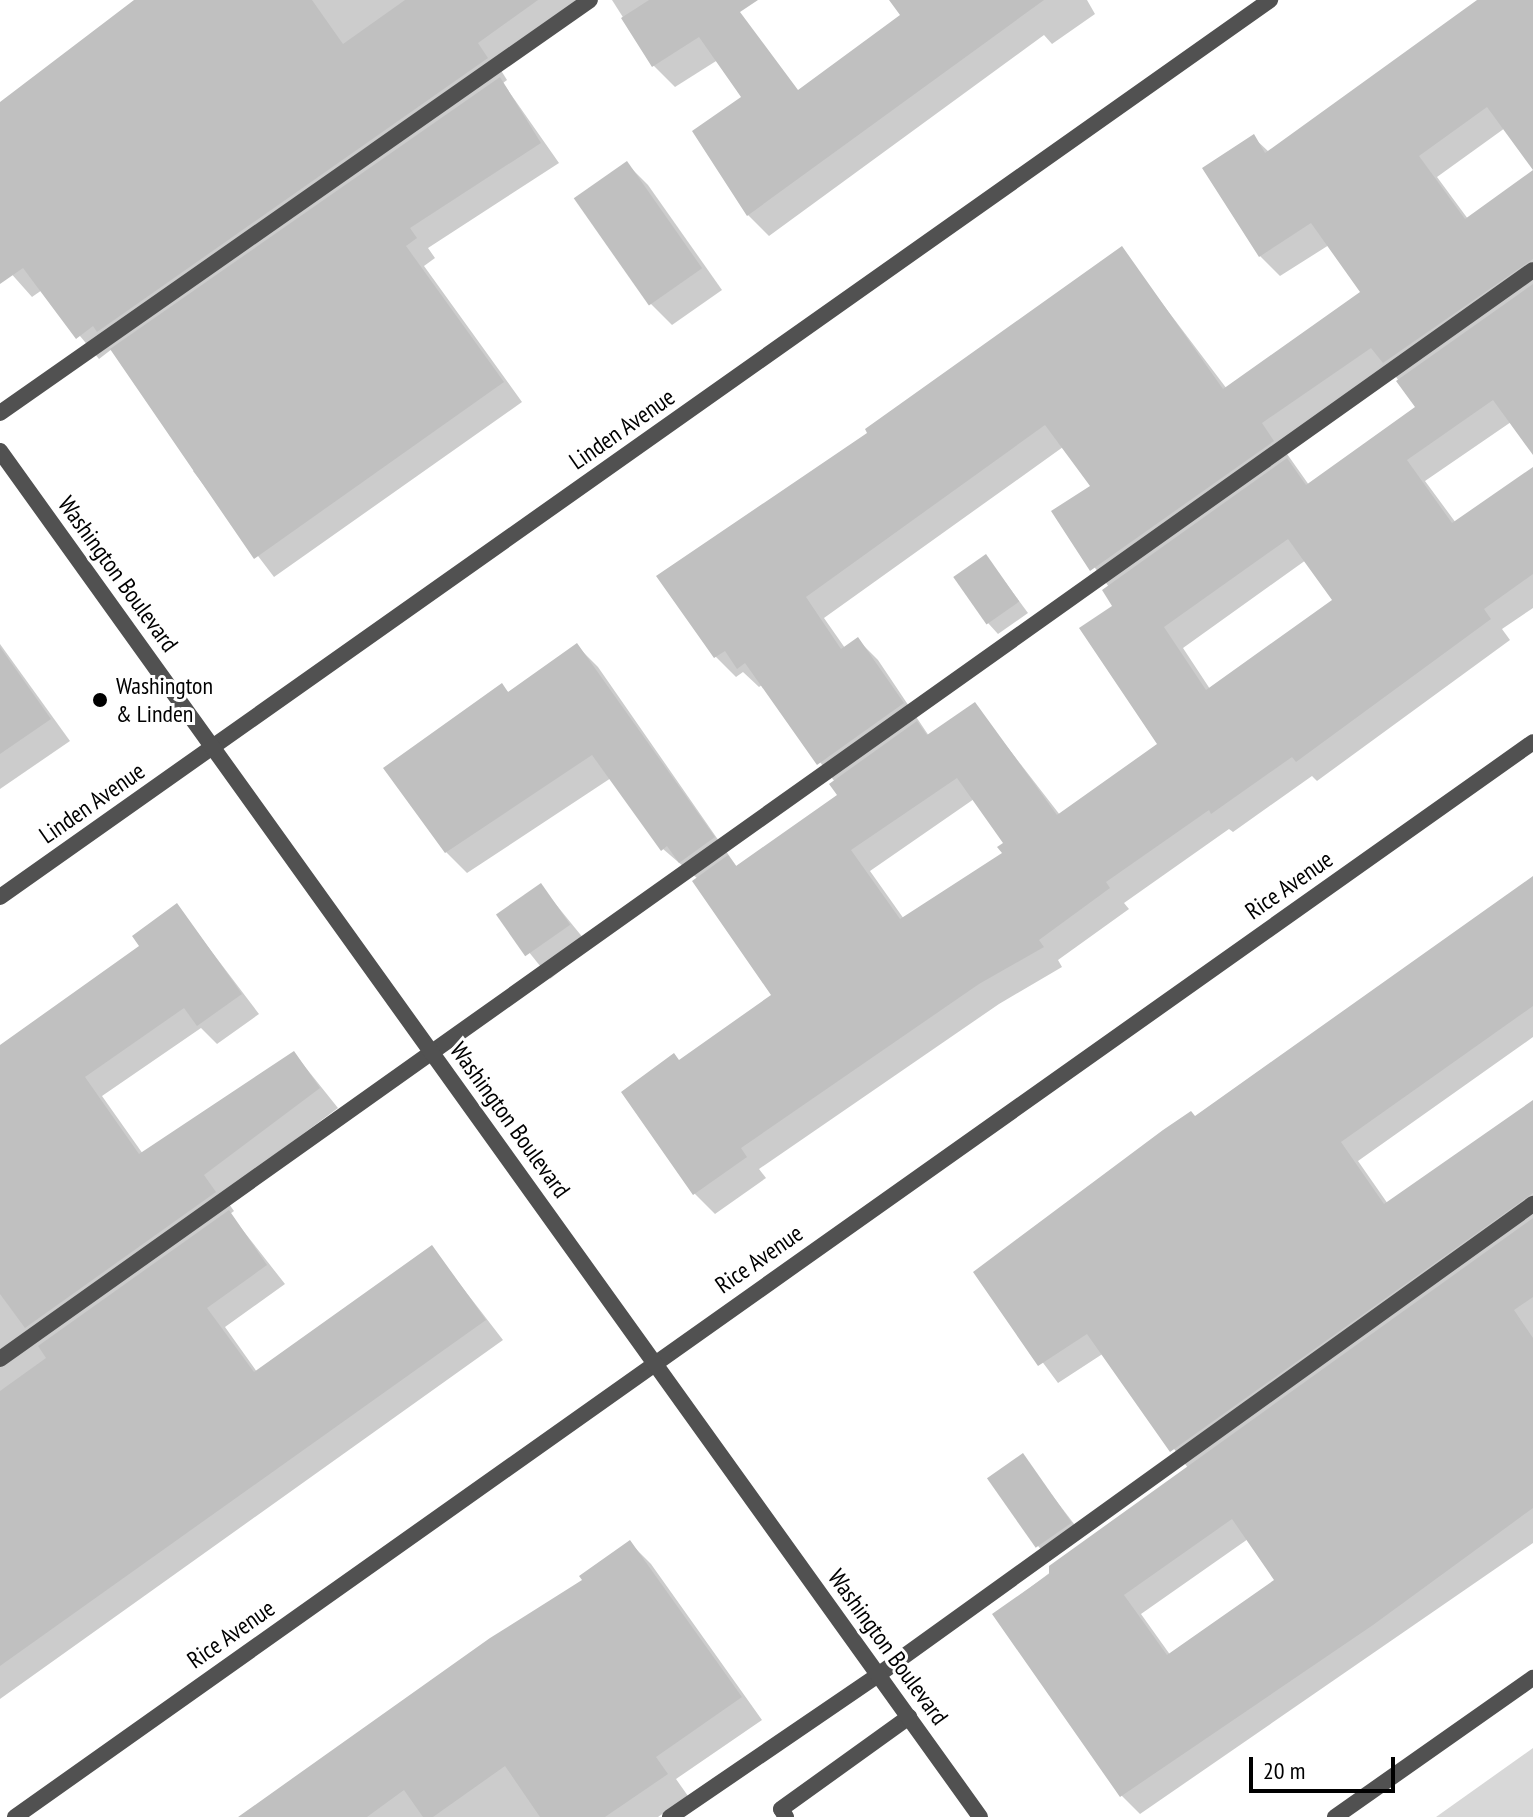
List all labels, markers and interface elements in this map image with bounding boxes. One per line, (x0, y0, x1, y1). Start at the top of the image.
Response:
street label: Linden Avenue (564, 382, 680, 476)
street label: Washington Boulevard (52, 491, 184, 657)
place label: Washington & Linden (116, 672, 213, 728)
marker: Washington & Linden (91, 691, 109, 709)
street label: Linden Avenue (34, 756, 150, 850)
street label: Rice Avenue (1240, 844, 1338, 926)
street label: Washington Boulevard (444, 1037, 576, 1203)
street label: Rice Avenue (710, 1218, 808, 1300)
street label: Washington Boulevard (822, 1564, 954, 1730)
street label: Rice Avenue (182, 1593, 280, 1675)
scale bar (1253, 1741, 1399, 1791)
text: 20 m (1263, 1755, 1305, 1786)

